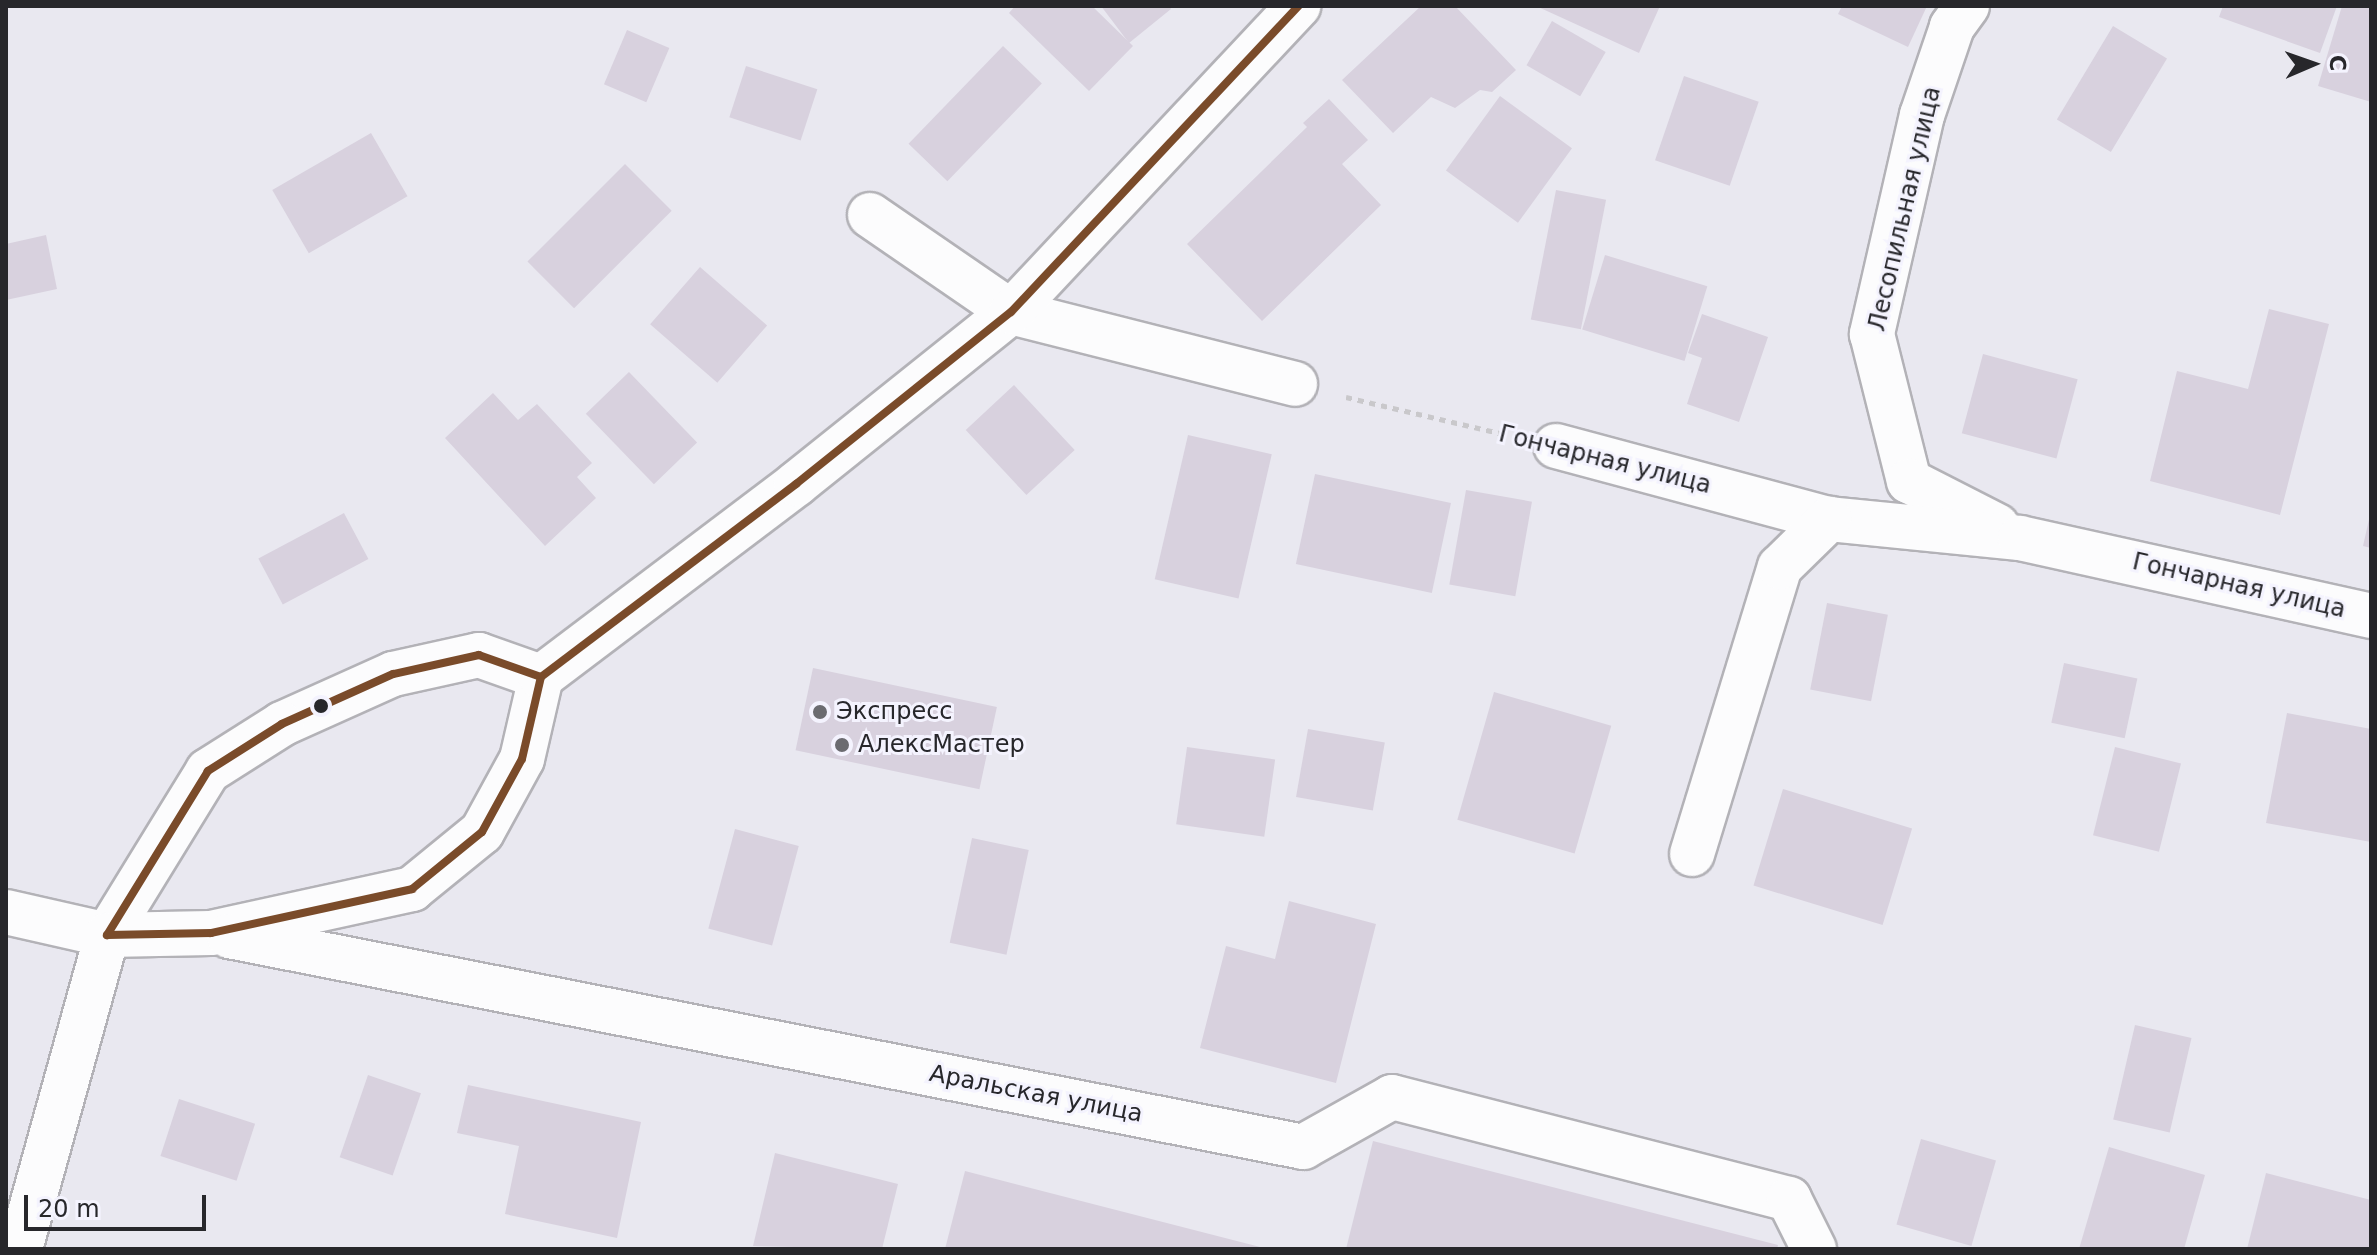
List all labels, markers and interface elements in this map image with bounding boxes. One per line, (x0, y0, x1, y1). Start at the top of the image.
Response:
north arrow (2273, 24, 2353, 104)
text: С (2325, 55, 2350, 72)
street label: Лесопильная улица (1863, 84, 1947, 334)
street label: Гончарная улица (1496, 420, 1714, 500)
street label: Гончарная улица (2130, 547, 2348, 625)
unlabelled marker (313, 698, 329, 714)
place label: Экспресс (836, 698, 953, 726)
marker: Экспресс (811, 703, 829, 721)
place label: АлексМастер (858, 731, 1025, 759)
marker: АлексМастер (833, 736, 851, 754)
street label: Аральская улица (927, 1059, 1145, 1129)
scale bar (28, 1179, 210, 1229)
text: 20 m (38, 1195, 100, 1223)

